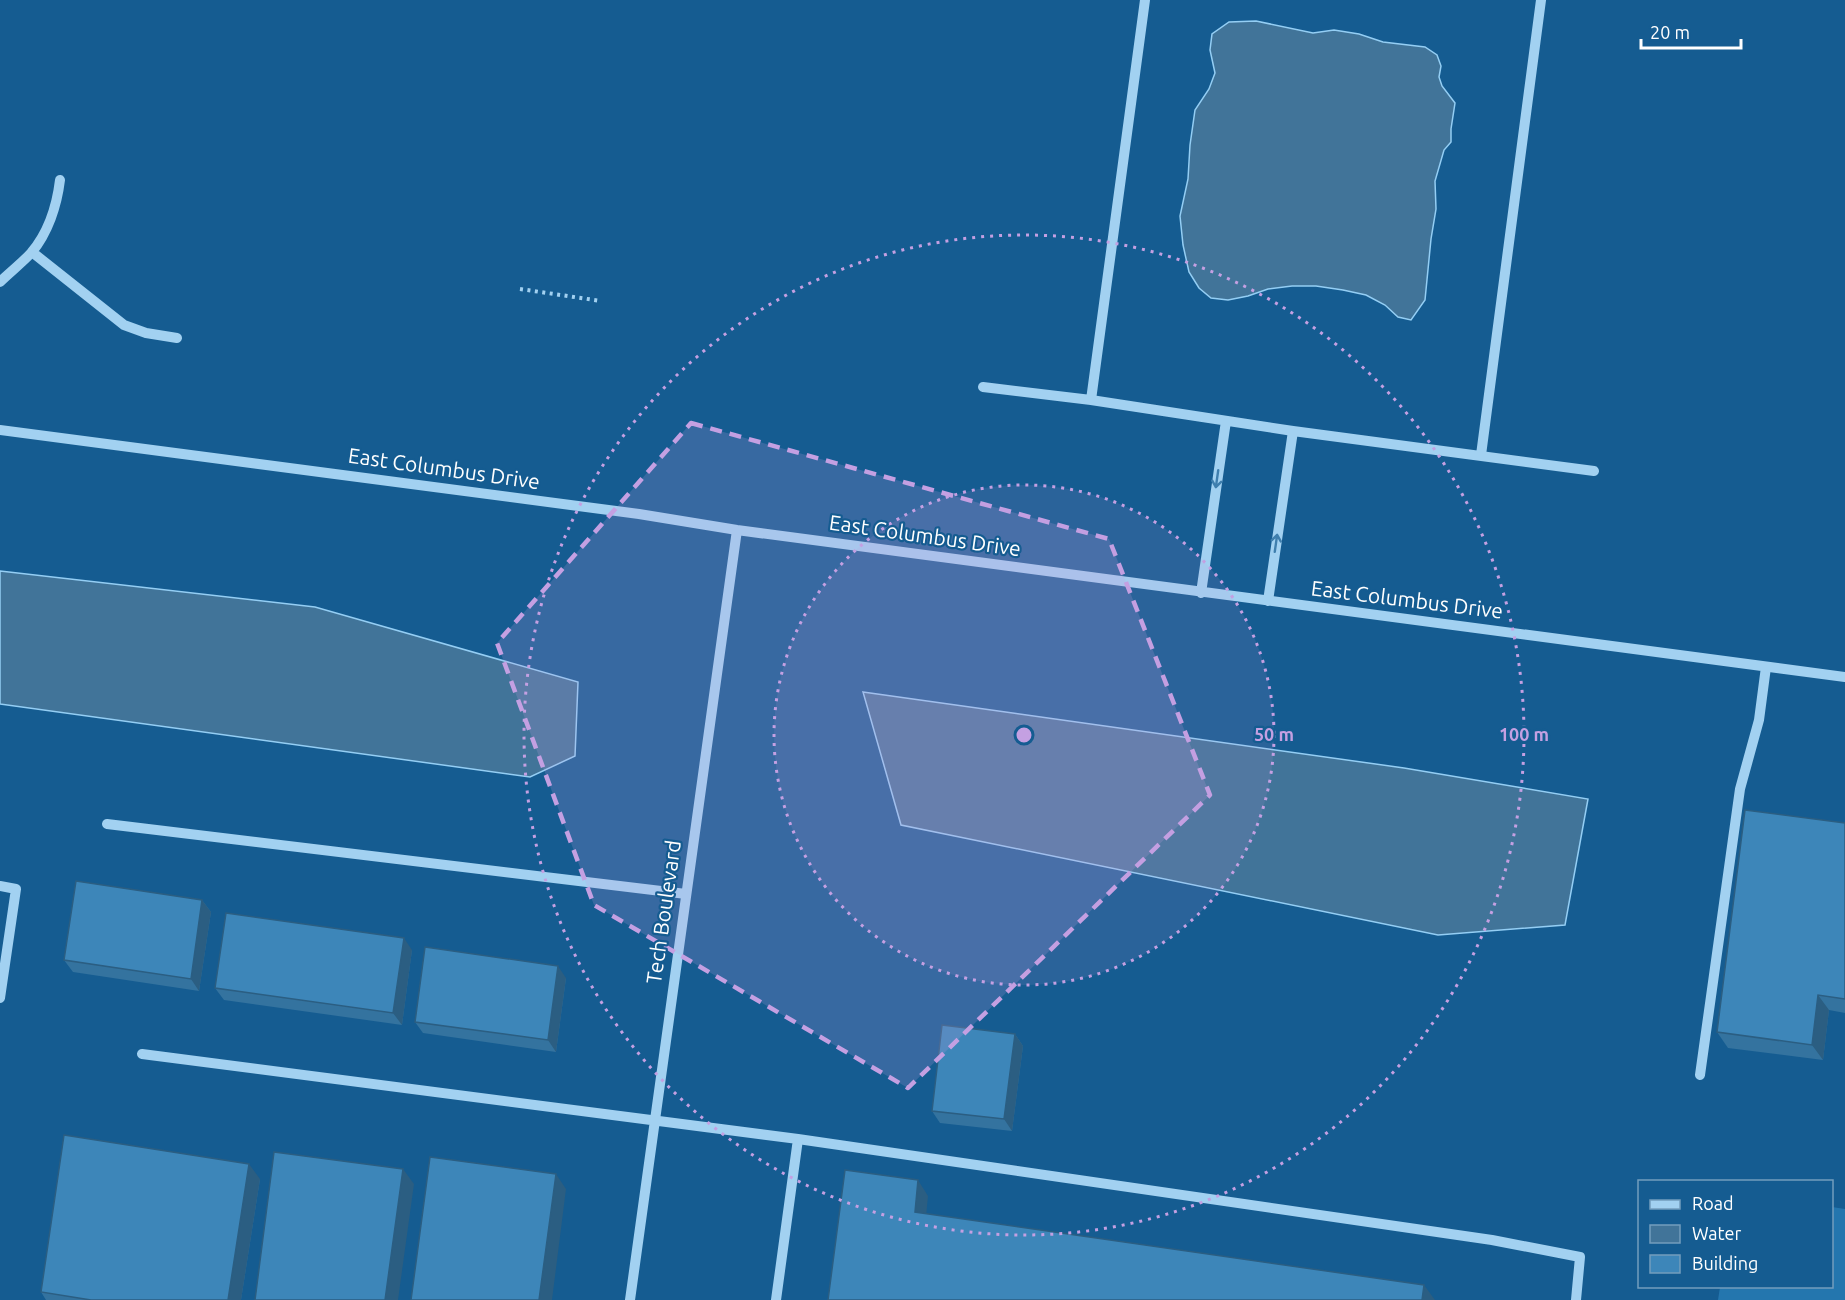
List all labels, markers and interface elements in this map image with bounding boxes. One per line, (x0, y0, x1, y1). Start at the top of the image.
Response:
scale bar (1641, 12, 1742, 50)
text: 20 m (1650, 22, 1690, 42)
street label: East Columbus Drive (347, 443, 542, 493)
one-way arrow (1212, 469, 1223, 489)
street label: East Columbus Drive (828, 510, 1023, 560)
one-way arrow (1271, 534, 1282, 554)
street label: East Columbus Drive (1310, 575, 1505, 623)
text: 50 m (1254, 724, 1294, 744)
text: 100 m (1499, 724, 1549, 744)
centre of rings (1014, 725, 1034, 745)
street label: Tech Boulevard (641, 839, 685, 985)
legend (1638, 1180, 1833, 1288)
text: Road (1692, 1193, 1734, 1213)
text: Water (1692, 1223, 1742, 1243)
text: Building (1692, 1253, 1758, 1273)

